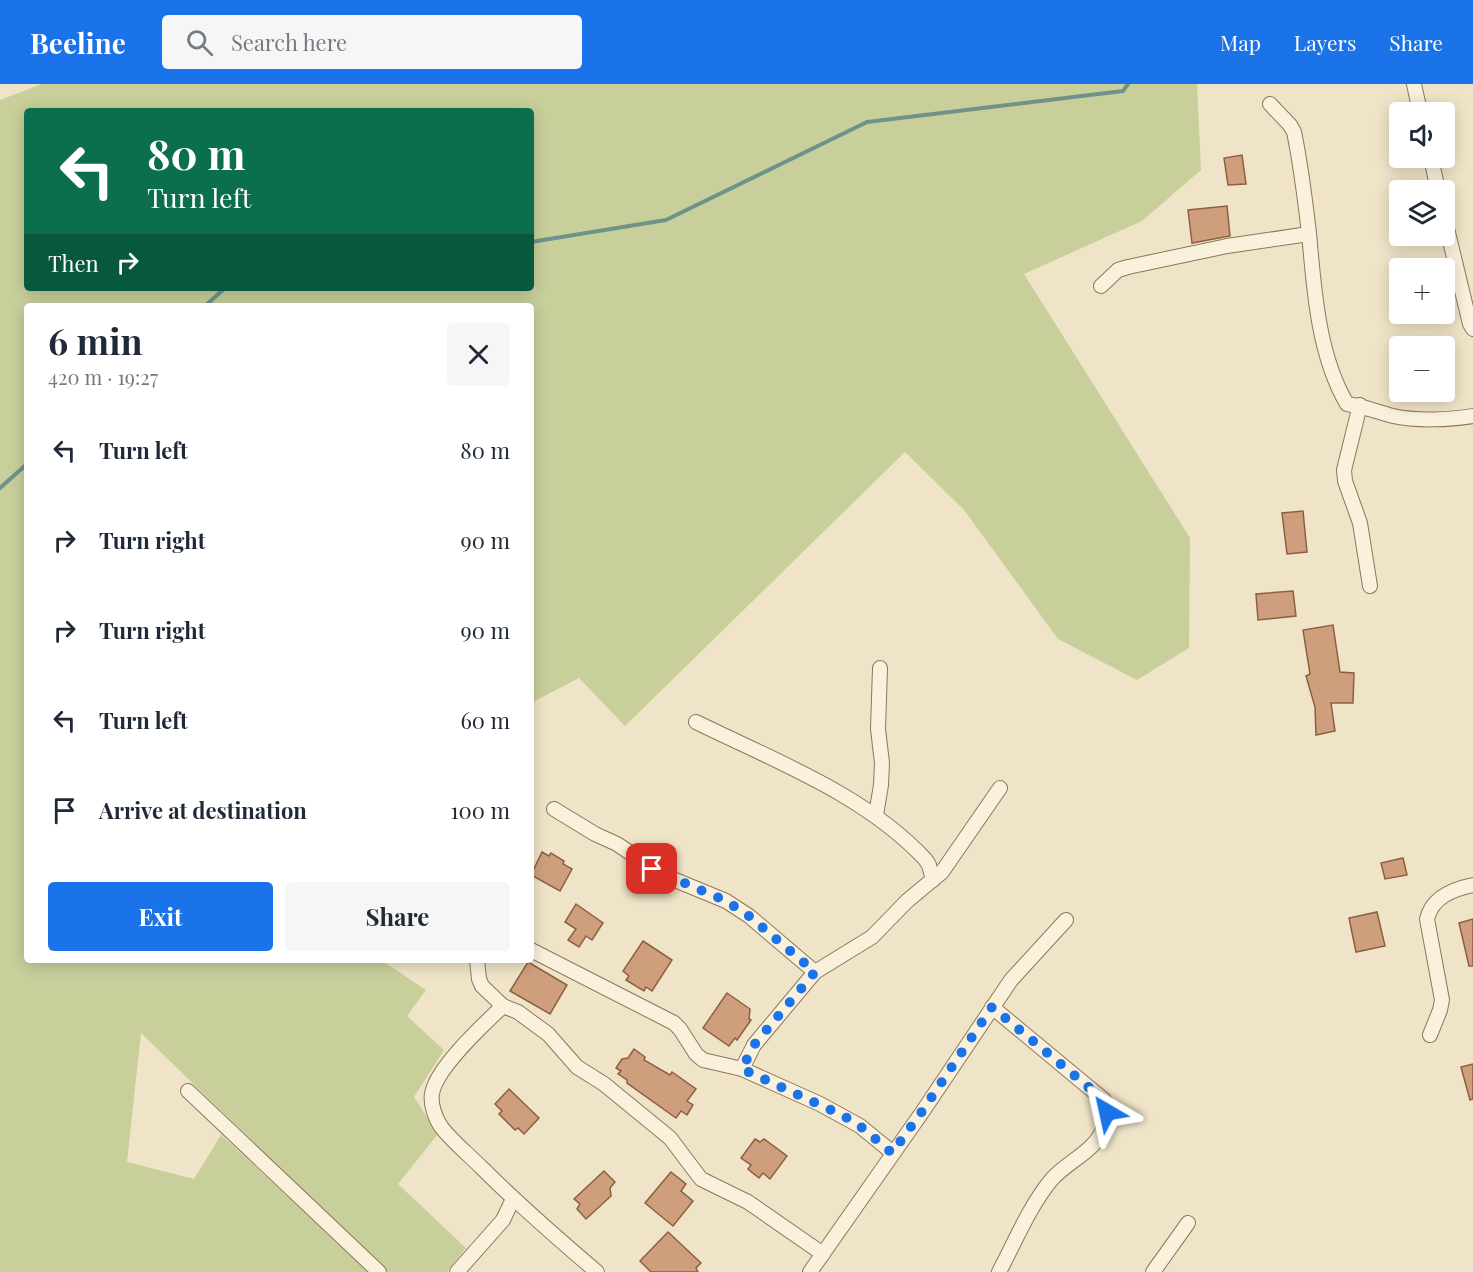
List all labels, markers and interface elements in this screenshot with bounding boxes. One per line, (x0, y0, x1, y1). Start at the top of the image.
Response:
search box (162, 15, 582, 69)
text: Beeline (30, 24, 126, 61)
icon: search (183, 26, 216, 59)
text: Search here (231, 27, 347, 57)
text: Map (1220, 28, 1261, 56)
text: Layers (1294, 28, 1356, 56)
text: Share (1389, 28, 1443, 56)
map controls (1389, 102, 1455, 402)
button: sound (1389, 102, 1455, 168)
text: 80 m (147, 125, 245, 181)
icon: left (48, 132, 126, 210)
text: Turn left (147, 179, 251, 215)
button: layers (1389, 180, 1455, 246)
icon: right (111, 246, 144, 279)
text: Then (48, 248, 99, 278)
button: + (1389, 258, 1455, 324)
text: 6 min (48, 316, 143, 364)
button: close (447, 323, 510, 386)
button: − (1389, 336, 1455, 402)
text: 420 m · 19:27 (48, 363, 158, 390)
icon: left (48, 434, 81, 467)
text: Turn left (99, 435, 188, 465)
text: 80 m (460, 435, 510, 465)
icon: right (48, 524, 81, 557)
text: Turn right (99, 525, 205, 555)
text: 90 m (461, 525, 510, 555)
icon: right (48, 614, 81, 647)
text: Turn right (99, 615, 205, 645)
text: 90 m (461, 615, 510, 645)
icon: left (48, 704, 81, 737)
text: Turn left (99, 705, 188, 735)
text: 60 m (460, 705, 510, 735)
icon: arrive (48, 794, 81, 827)
text: Arrive at destination (99, 795, 307, 825)
text: 100 m (450, 795, 510, 825)
pin (626, 843, 677, 894)
icon: arrive (635, 852, 668, 885)
button: Exit (48, 882, 273, 951)
button: Share (285, 882, 510, 951)
position arrow (1075, 1080, 1139, 1144)

